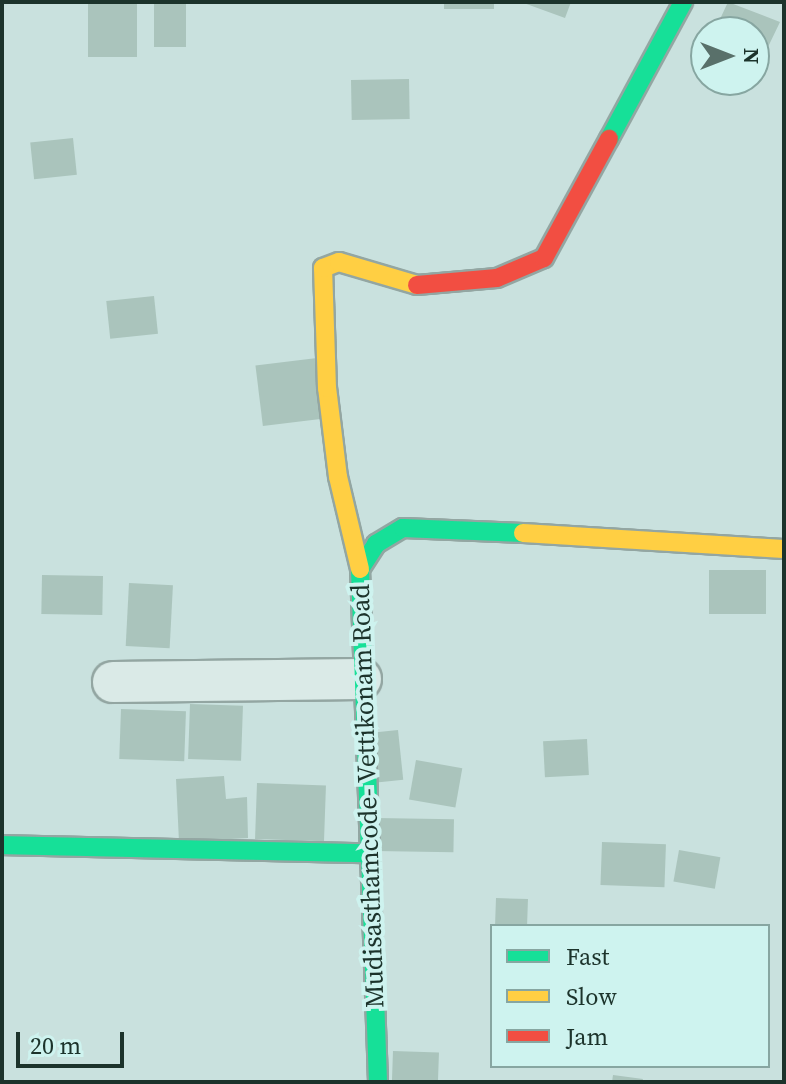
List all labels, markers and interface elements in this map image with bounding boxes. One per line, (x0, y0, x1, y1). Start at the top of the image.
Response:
north arrow (690, 16, 770, 96)
text: N (737, 48, 767, 64)
street label: Mudisasthamcode- Vettikonam Road (345, 583, 391, 1009)
legend (490, 924, 770, 1068)
text: Fast (566, 940, 609, 973)
text: Slow (566, 980, 617, 1013)
scale bar (20, 1016, 128, 1066)
text: Jam (566, 1020, 608, 1053)
text: 20 m (30, 1029, 81, 1062)

